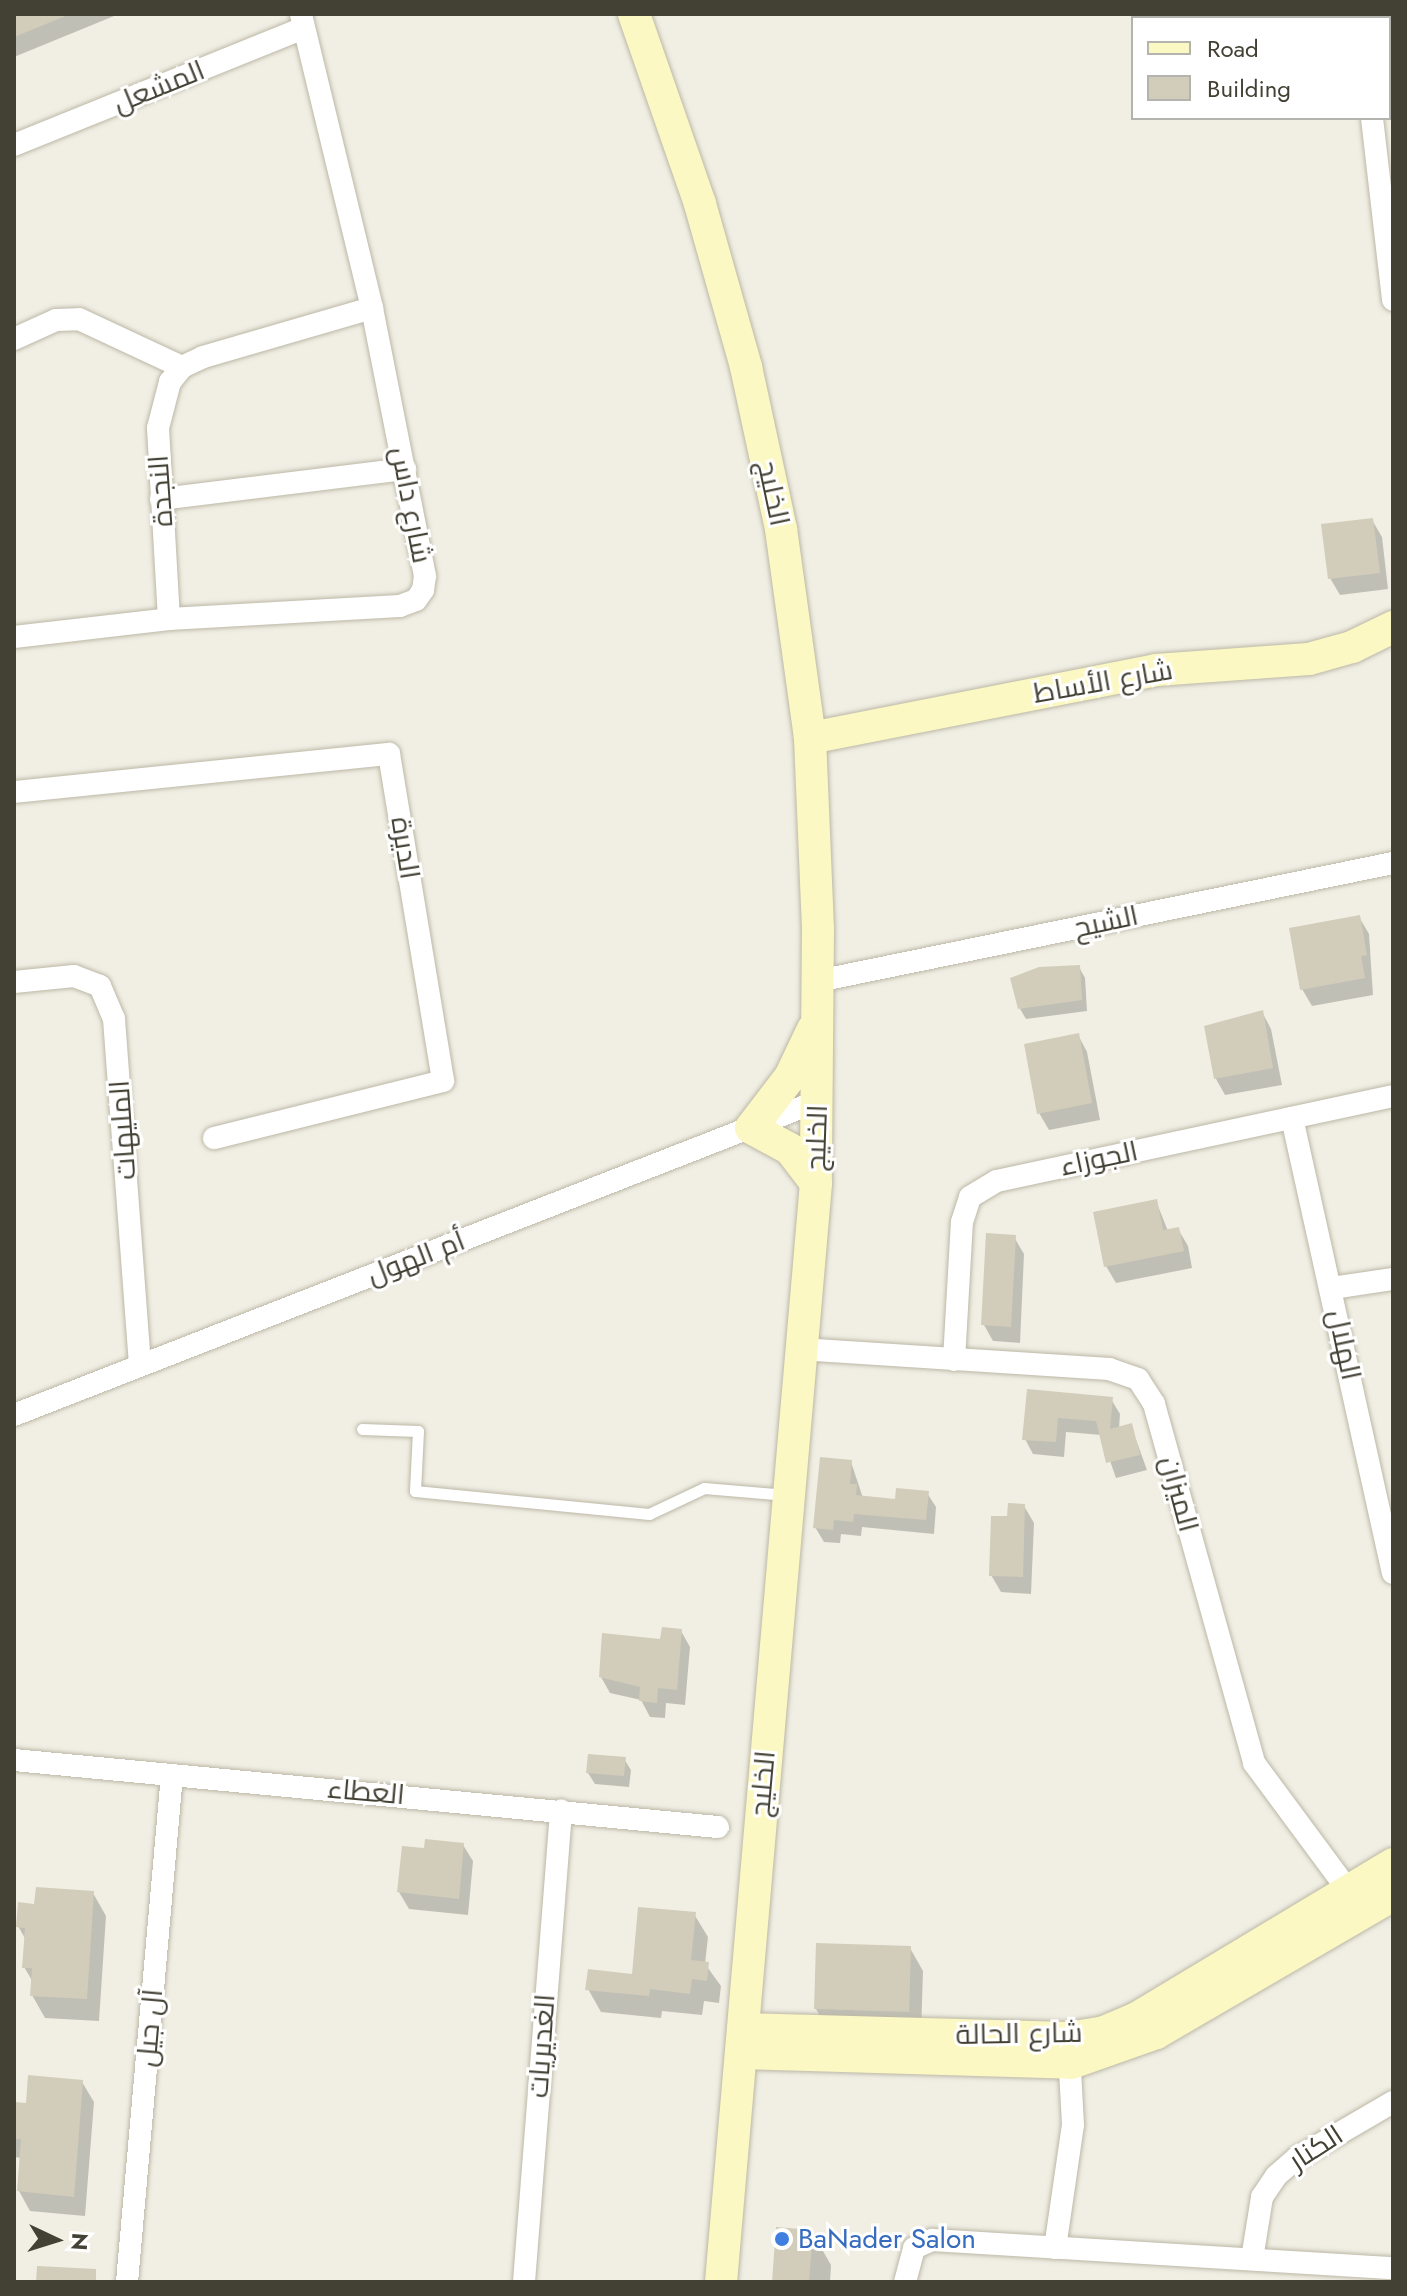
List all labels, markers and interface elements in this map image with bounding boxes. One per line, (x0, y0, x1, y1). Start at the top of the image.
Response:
legend (1131, 16, 1391, 120)
text: Road (1207, 31, 1259, 66)
street label: المشعل (108, 54, 210, 120)
text: Building (1207, 71, 1291, 106)
street label: شارع داس (383, 444, 439, 566)
street label: النجدة (142, 454, 180, 528)
street label: الخليج (750, 457, 796, 529)
street label: شارع الأساط (1031, 653, 1175, 711)
street label: الديرة (384, 815, 426, 881)
street label: الشيح (1071, 899, 1141, 945)
street label: المليهات (103, 1079, 143, 1181)
street label: الخليج (799, 1104, 835, 1172)
street label: الجوزاء (1057, 1134, 1141, 1184)
street label: أم الهول (362, 1224, 470, 1292)
street label: الهلال (1320, 1307, 1368, 1383)
street label: الميزان (1153, 1452, 1205, 1536)
street label: الخليج (743, 1749, 783, 1819)
street label: العطاء (326, 1772, 406, 1812)
street label: آل جيل (130, 1988, 170, 2068)
street label: الغديريات (522, 1993, 562, 2099)
street label: شارع الحالة (955, 2016, 1083, 2052)
street label: الكنار (1283, 2118, 1349, 2178)
north arrow (16, 2200, 96, 2280)
place label: BaNader Salon (798, 2222, 976, 2256)
marker: BaNader Salon (773, 2230, 791, 2248)
text: N (63, 2232, 97, 2252)

